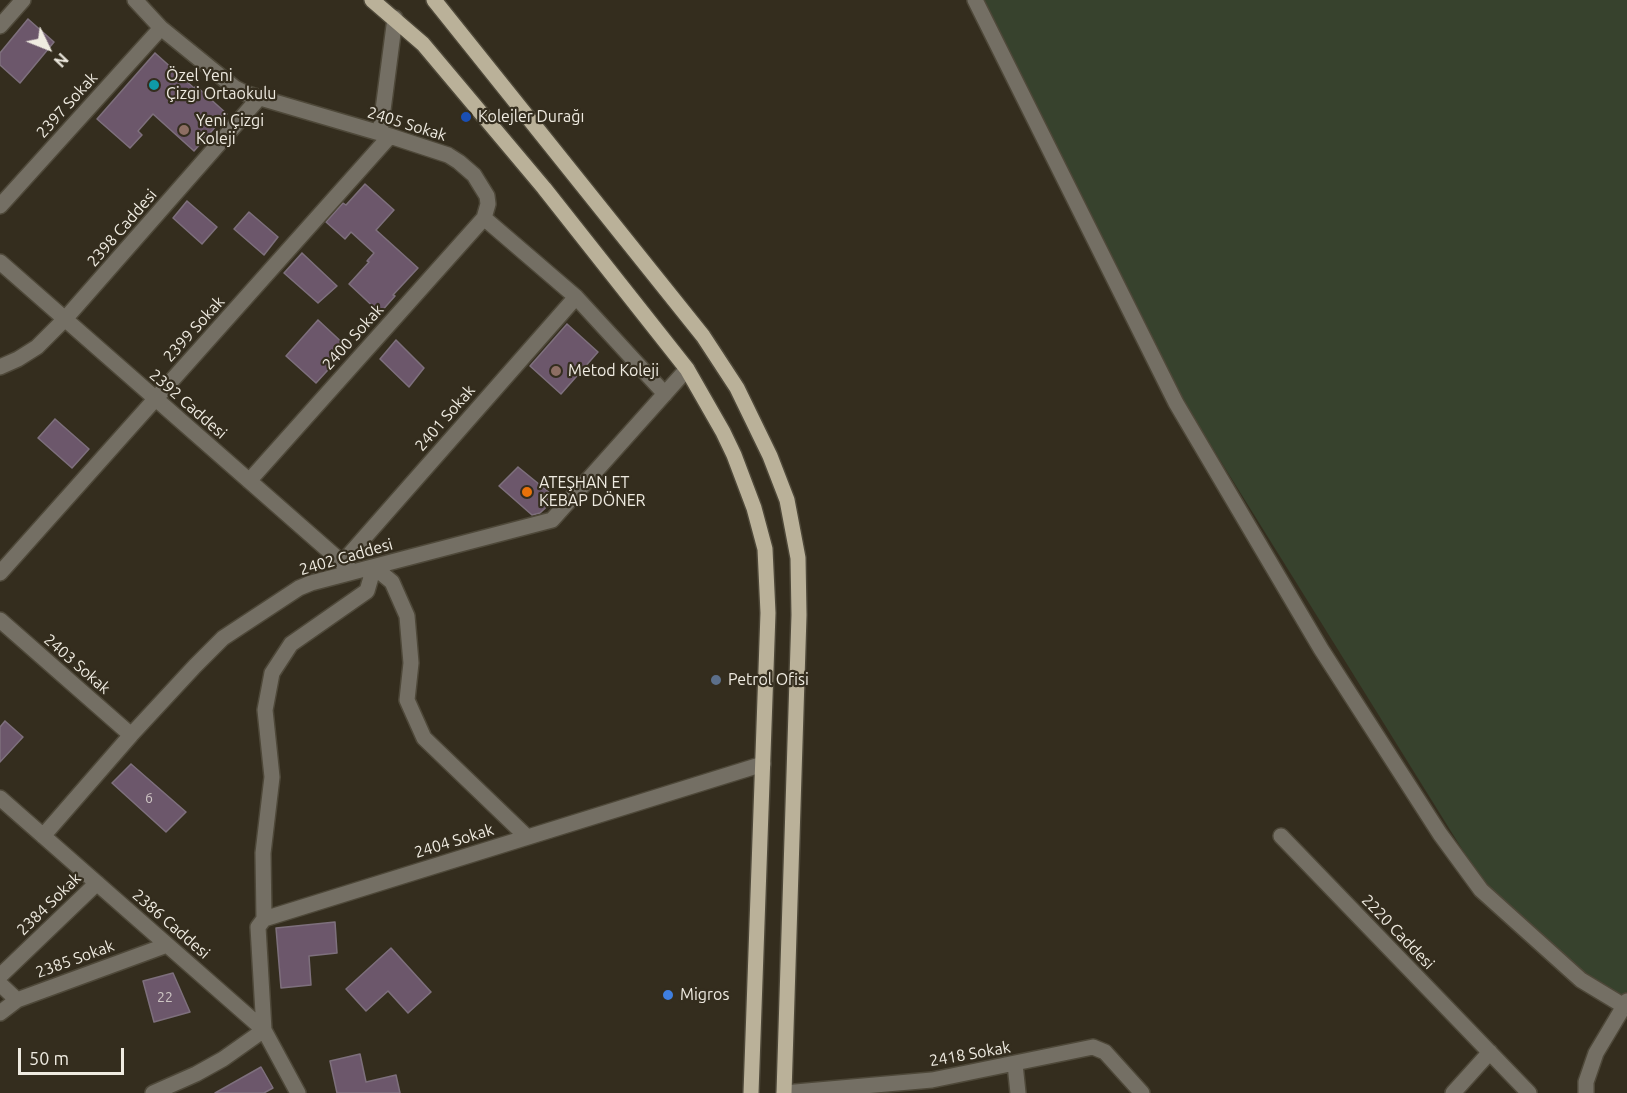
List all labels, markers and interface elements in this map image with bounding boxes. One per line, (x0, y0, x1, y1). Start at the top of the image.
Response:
north arrow (18, 18, 78, 78)
text: N (51, 50, 72, 71)
place label: Özel Yeni Çizgi Ortaokulu (166, 66, 276, 104)
street label: 2397 Sokak (32, 68, 102, 142)
marker: Özel Yeni Çizgi Ortaokulu (147, 78, 161, 92)
street label: 2405 Sokak (365, 103, 449, 145)
place label: Kolejler Durağı (478, 107, 584, 127)
marker: Kolejler Durağı (459, 110, 473, 124)
place label: Yeni Çizgi Koleji (196, 111, 264, 149)
marker: Yeni Çizgi Koleji (177, 123, 191, 137)
street label: 2398 Caddesi (83, 185, 161, 271)
street label: 2399 Sokak (159, 292, 229, 366)
street label: 2400 Sokak (318, 300, 388, 374)
place label: Metod Koleji (568, 361, 659, 381)
marker: Metod Koleji (549, 364, 563, 378)
street label: 2392 Caddesi (145, 365, 231, 443)
street label: 2401 Sokak (411, 381, 479, 455)
place label: ATEŞHAN ET KEBAP DÖNER (539, 473, 646, 511)
marker: ATEŞHAN ET KEBAP DÖNER (520, 485, 534, 499)
street label: 2402 Caddesi (297, 535, 395, 579)
street label: 2403 Sokak (40, 630, 114, 698)
place label: Petrol Ofisi (728, 670, 809, 690)
marker: Petrol Ofisi (709, 673, 723, 687)
house number: 6 (145, 790, 153, 806)
street label: 2404 Sokak (412, 820, 496, 862)
street label: 2384 Sokak (13, 869, 85, 939)
street label: 2386 Caddesi (128, 885, 214, 963)
street label: 2220 Caddesi (1358, 891, 1438, 973)
street label: 2385 Sokak (33, 936, 117, 982)
place label: Migros (680, 985, 729, 1005)
marker: Migros (661, 988, 675, 1002)
house number: 22 (157, 989, 173, 1005)
scale bar (21, 1036, 128, 1074)
street label: 2418 Sokak (928, 1037, 1012, 1071)
text: 50 m (29, 1048, 69, 1068)

